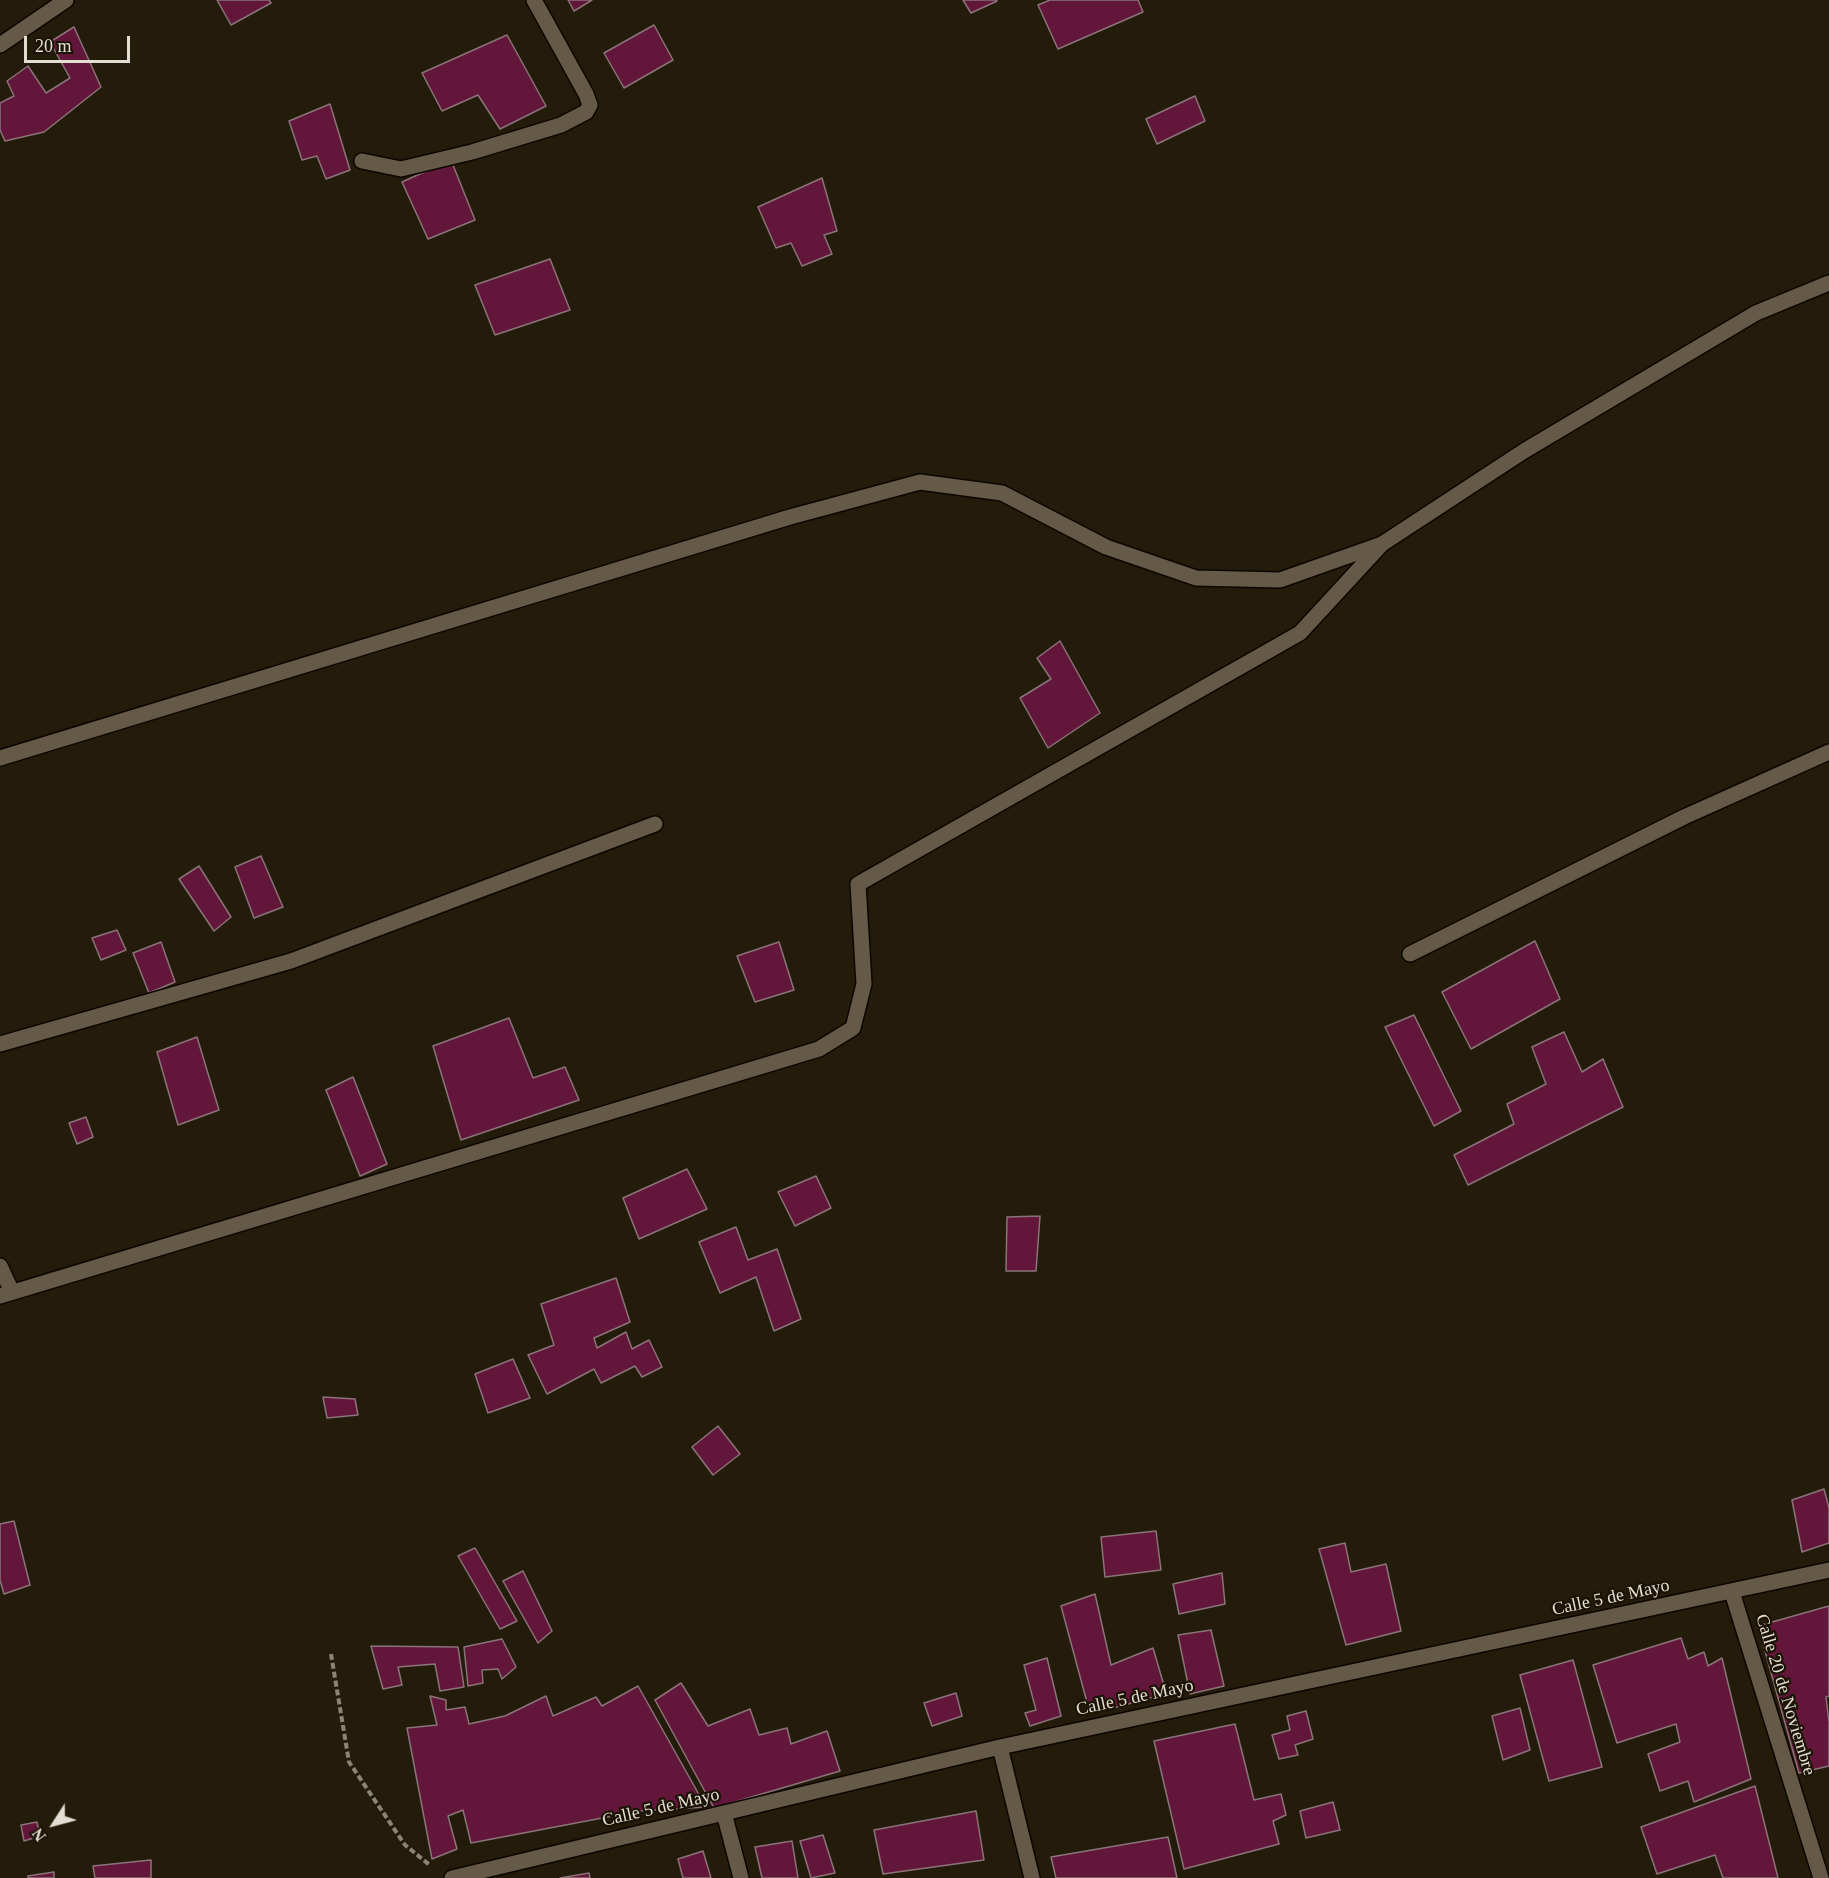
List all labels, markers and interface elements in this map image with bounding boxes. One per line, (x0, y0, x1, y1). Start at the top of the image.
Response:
scale bar (27, 24, 134, 62)
text: 20 m (35, 36, 72, 56)
street label: Calle 5 de Mayo (1550, 1575, 1672, 1621)
street label: Calle 20 de Noviembre (1750, 1612, 1820, 1778)
street label: Calle 5 de Mayo (1074, 1675, 1196, 1721)
street label: Calle 5 de Mayo (600, 1784, 722, 1832)
north arrow (24, 1794, 84, 1854)
text: N (29, 1825, 49, 1845)

